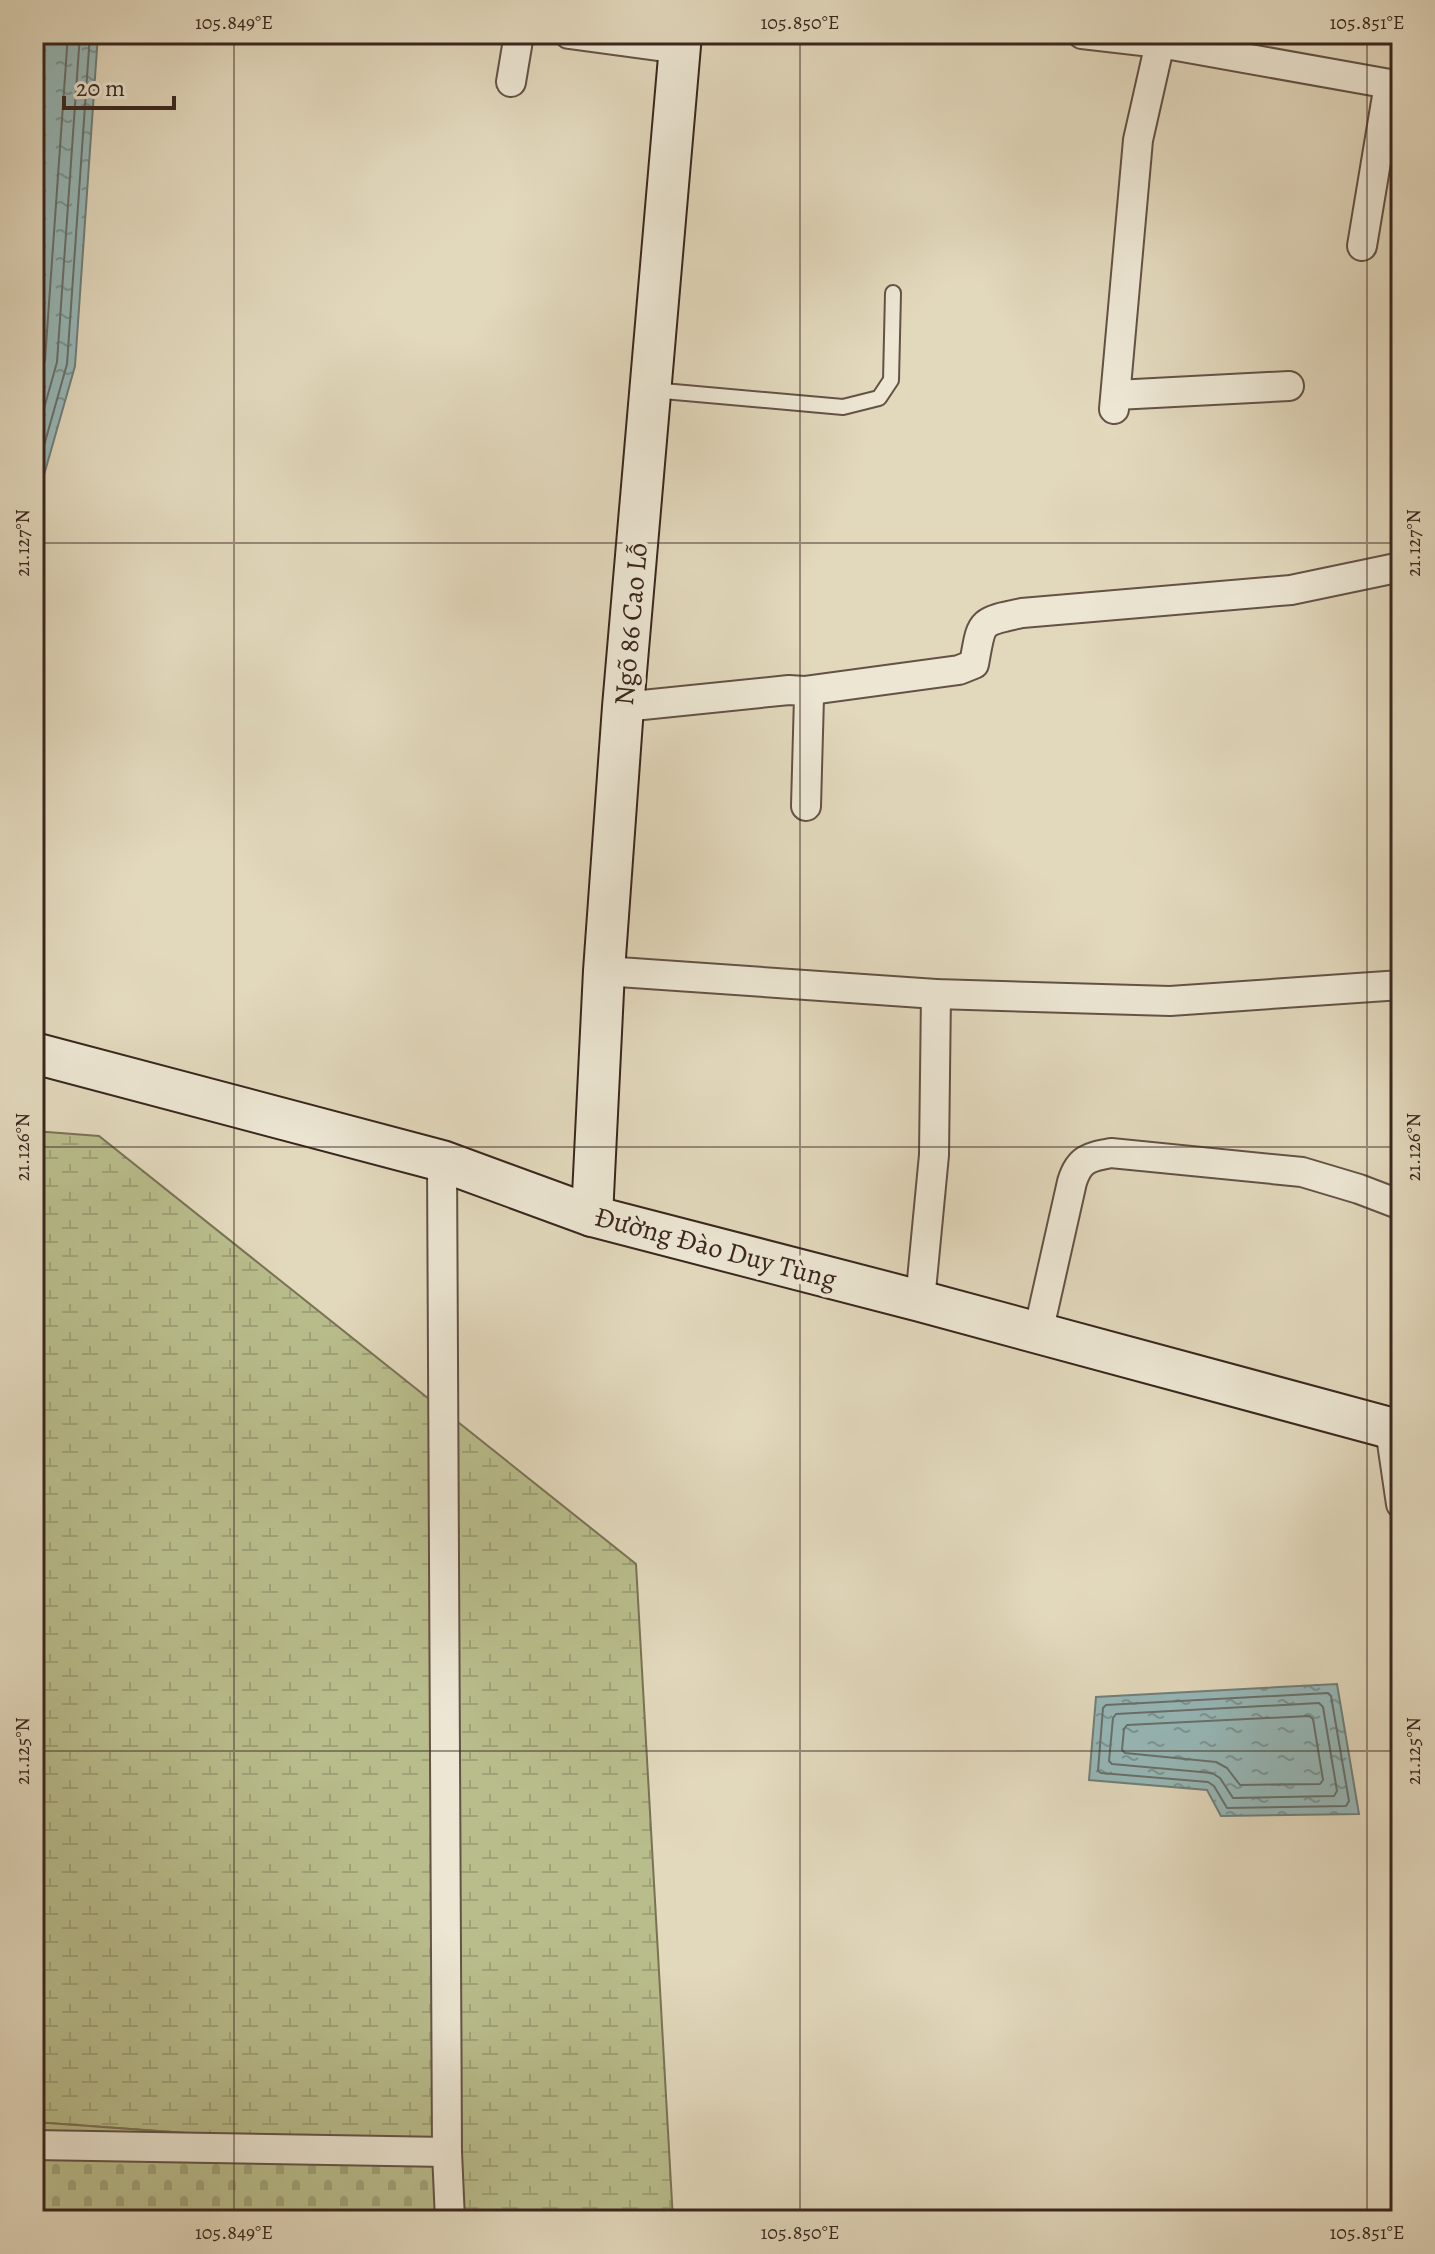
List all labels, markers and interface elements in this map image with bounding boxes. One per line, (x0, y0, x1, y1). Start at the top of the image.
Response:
text: 105.849°E (195, 9, 273, 36)
text: 105.850°E (760, 9, 840, 36)
text: 105.851°E (1329, 9, 1405, 36)
scale bar (64, 60, 174, 110)
text: 20 m (76, 72, 125, 104)
text: 21.127°N (9, 509, 36, 577)
text: 21.127°N (1400, 509, 1427, 577)
street label: Ngõ 86 Cao Lỗ (605, 541, 657, 707)
text: 21.126°N (9, 1113, 36, 1181)
text: 21.126°N (1400, 1113, 1427, 1181)
street label: Đường Đào Duy Tùng (590, 1197, 841, 1299)
text: 21.125°N (9, 1717, 36, 1785)
text: 21.125°N (1400, 1717, 1427, 1785)
text: 105.849°E (195, 2219, 273, 2246)
text: 105.850°E (760, 2219, 840, 2246)
text: 105.851°E (1329, 2219, 1405, 2246)

